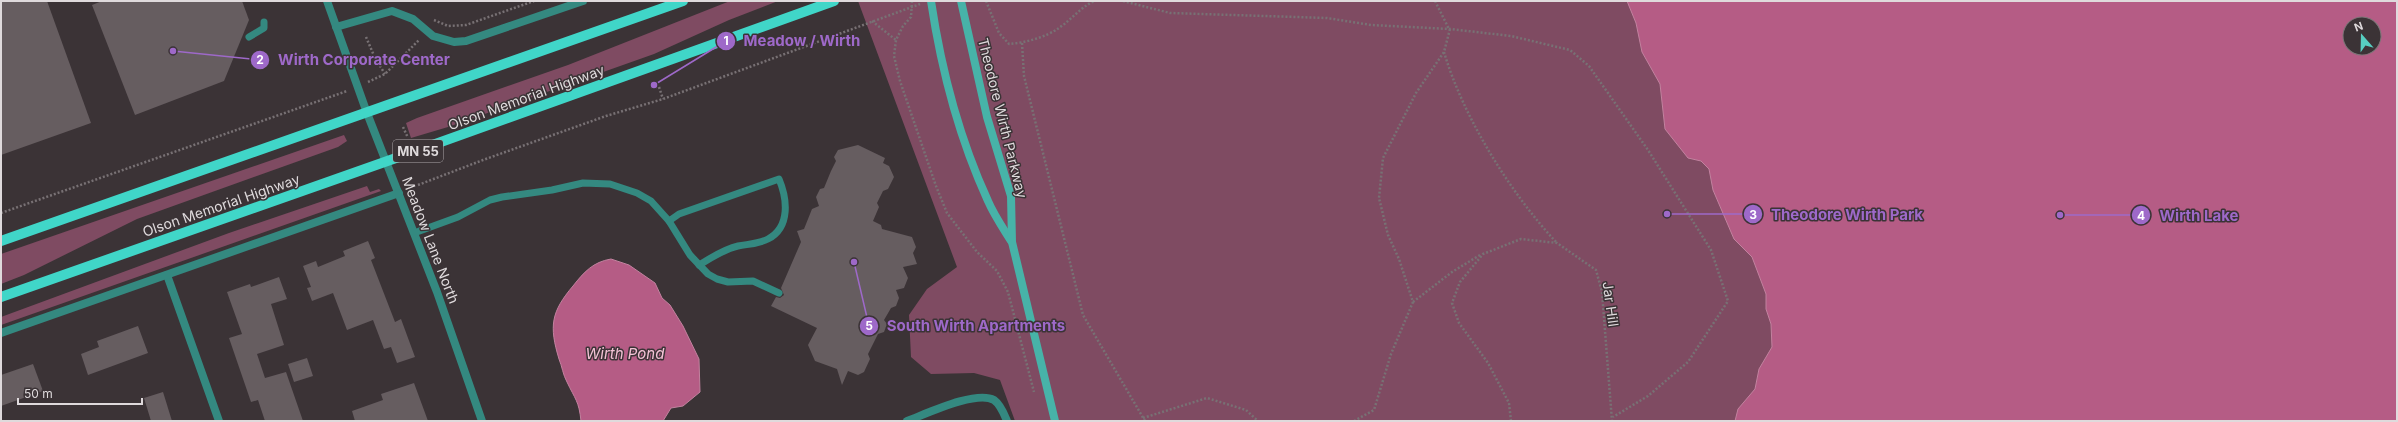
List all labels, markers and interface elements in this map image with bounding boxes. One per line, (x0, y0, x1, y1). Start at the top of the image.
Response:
north arrow (2342, 16, 2382, 56)
text: N (2352, 19, 2365, 35)
callout: Meadow / Wirth (716, 28, 869, 55)
text: Meadow / Wirth (744, 31, 860, 50)
text: 1 (723, 33, 729, 48)
street label: Theodore Wirth Parkway (975, 36, 1031, 200)
callout: Wirth Corporate Center (250, 46, 458, 73)
text: Wirth Corporate Center (278, 50, 450, 69)
text: 2 (256, 52, 264, 67)
street label: Olson Memorial Highway (445, 61, 607, 133)
road number: MN 55 (393, 140, 443, 162)
street label: Olson Memorial Highway (140, 170, 302, 240)
street label: Meadow Lane North (399, 174, 463, 306)
callout: Theodore Wirth Park (1743, 201, 1931, 228)
callout: Wirth Lake (2131, 202, 2246, 229)
text: Theodore Wirth Park (1771, 205, 1923, 224)
text: Wirth Lake (2160, 206, 2239, 225)
text: 3 (1749, 207, 1757, 222)
text: 4 (2137, 208, 2145, 223)
street label: Jar Hill (1599, 280, 1623, 328)
callout: South Wirth Apartments (859, 312, 1073, 339)
text: South Wirth Apartments (887, 316, 1065, 335)
text: 5 (865, 318, 873, 333)
water label: Wirth Pond (586, 344, 665, 363)
scale bar (18, 380, 142, 406)
text: 50 m (24, 386, 53, 401)

